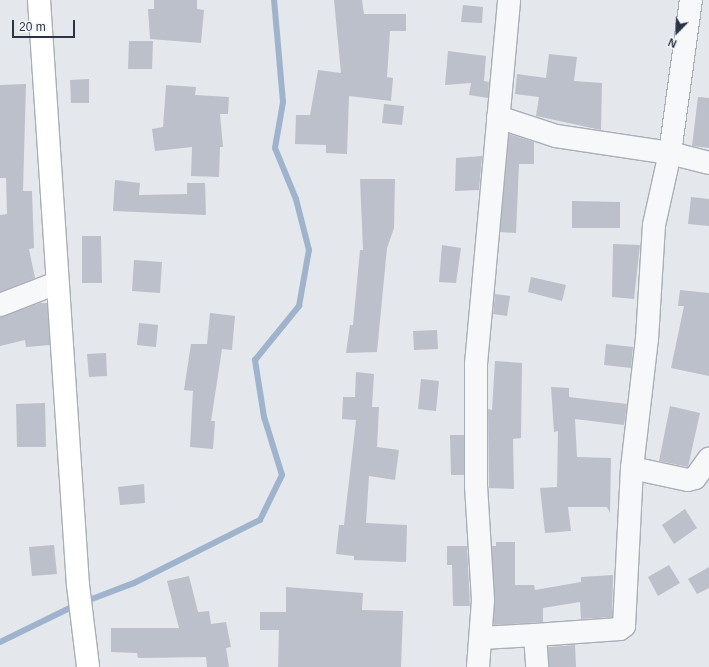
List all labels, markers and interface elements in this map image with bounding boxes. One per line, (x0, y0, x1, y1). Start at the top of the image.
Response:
scale bar (14, 12, 77, 38)
north arrow (657, 12, 697, 52)
text: 20 m (19, 20, 46, 34)
text: N (666, 36, 678, 50)

